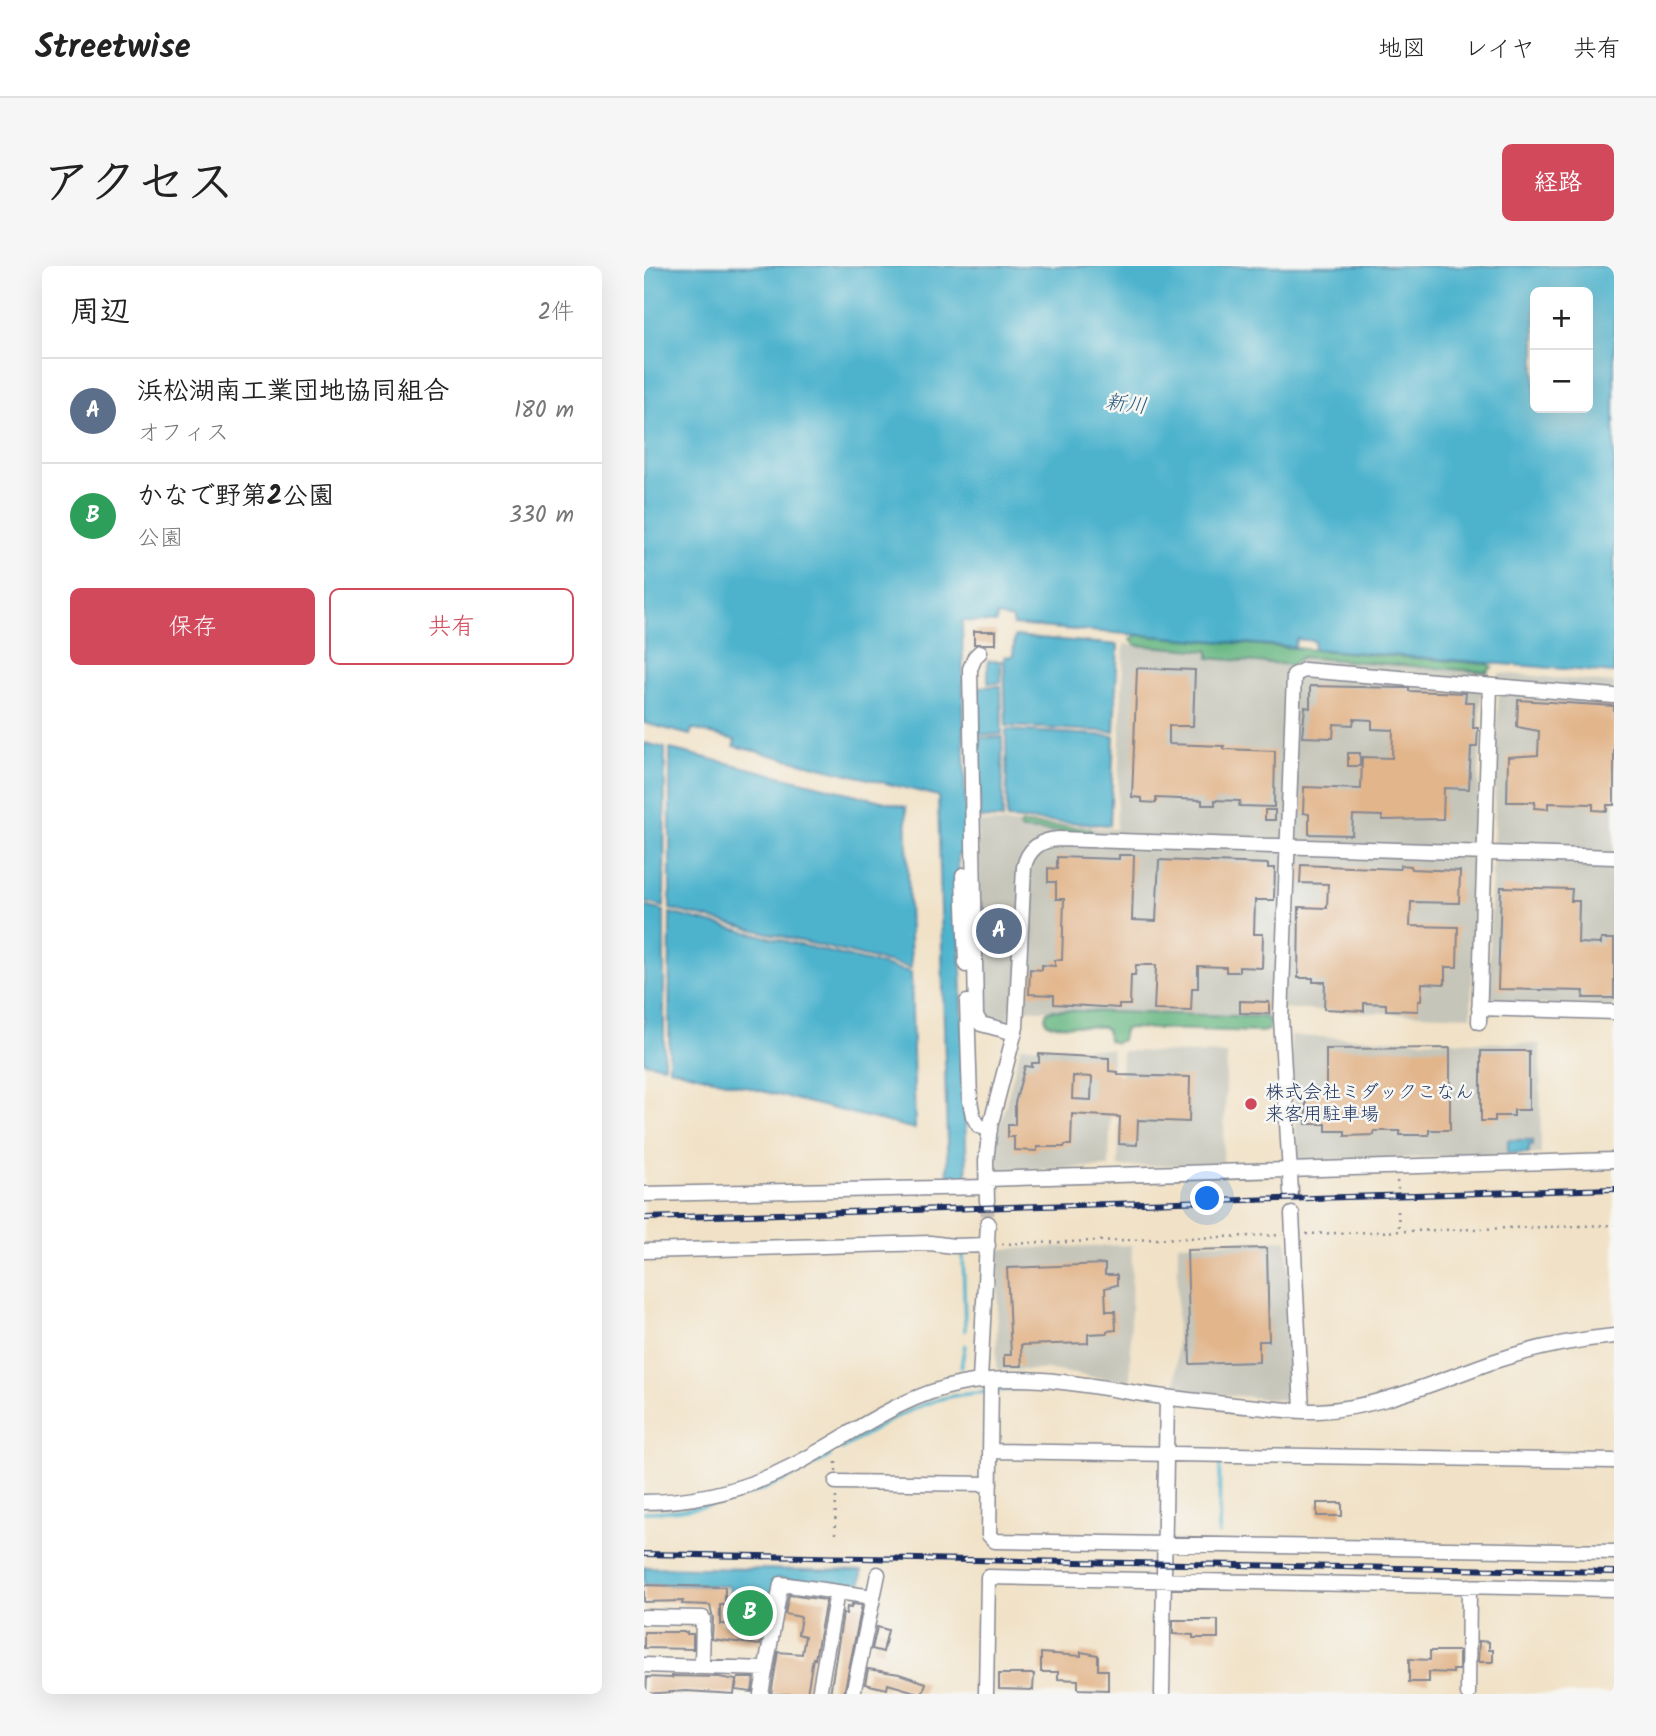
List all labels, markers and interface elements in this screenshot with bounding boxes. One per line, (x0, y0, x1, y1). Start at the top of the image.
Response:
text: Streetwise (35, 22, 191, 75)
text: 地図 (1378, 30, 1426, 69)
text: レイヤ (1464, 30, 1535, 69)
text: 共有 (1573, 30, 1621, 69)
button: 経路 (1502, 144, 1614, 221)
text: アクセス (42, 146, 235, 224)
map controls (1530, 287, 1593, 413)
button: + (1530, 287, 1593, 350)
text: 周辺 (70, 289, 130, 337)
text: 2件 (538, 295, 574, 331)
button: − (1530, 350, 1593, 413)
text: 浜松湖南工業団地協同組合 (137, 371, 449, 413)
water label: 新川 (1103, 386, 1149, 424)
text: A (86, 393, 100, 429)
text: 180 m (514, 393, 574, 429)
text: オフィス (137, 416, 229, 452)
text: かなで野第2公園 (137, 476, 334, 518)
text: B (86, 498, 100, 534)
text: 330 m (509, 498, 574, 534)
text: 公園 (137, 521, 183, 557)
button: 保存 (70, 588, 315, 665)
button: 共有 (329, 588, 574, 665)
pin: A (976, 905, 1022, 957)
place label: 株式会社ミダックこなん 来客用駐車場 (1265, 1078, 1474, 1130)
marker: 株式会社ミダックこなん 来客用駐車場 (1243, 1096, 1259, 1112)
your location (1190, 1181, 1224, 1215)
pin: B (727, 1587, 773, 1639)

